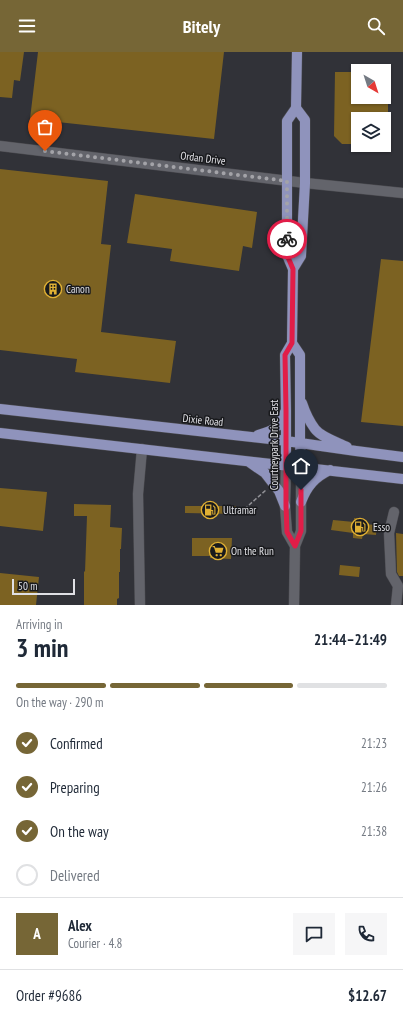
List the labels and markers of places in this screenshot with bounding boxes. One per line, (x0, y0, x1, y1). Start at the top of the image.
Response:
pin (28, 110, 62, 151)
building icon: Canon (43, 279, 63, 299)
place label: Canon (66, 282, 90, 296)
pin (284, 449, 318, 490)
fuel station icon: Ultramar (200, 500, 220, 520)
place label: Ultramar (223, 503, 256, 517)
fuel station icon: Esso (350, 517, 370, 537)
place label: Esso (373, 520, 390, 534)
supermarket icon: On the Run (208, 541, 228, 561)
place label: On the Run (231, 544, 274, 558)

